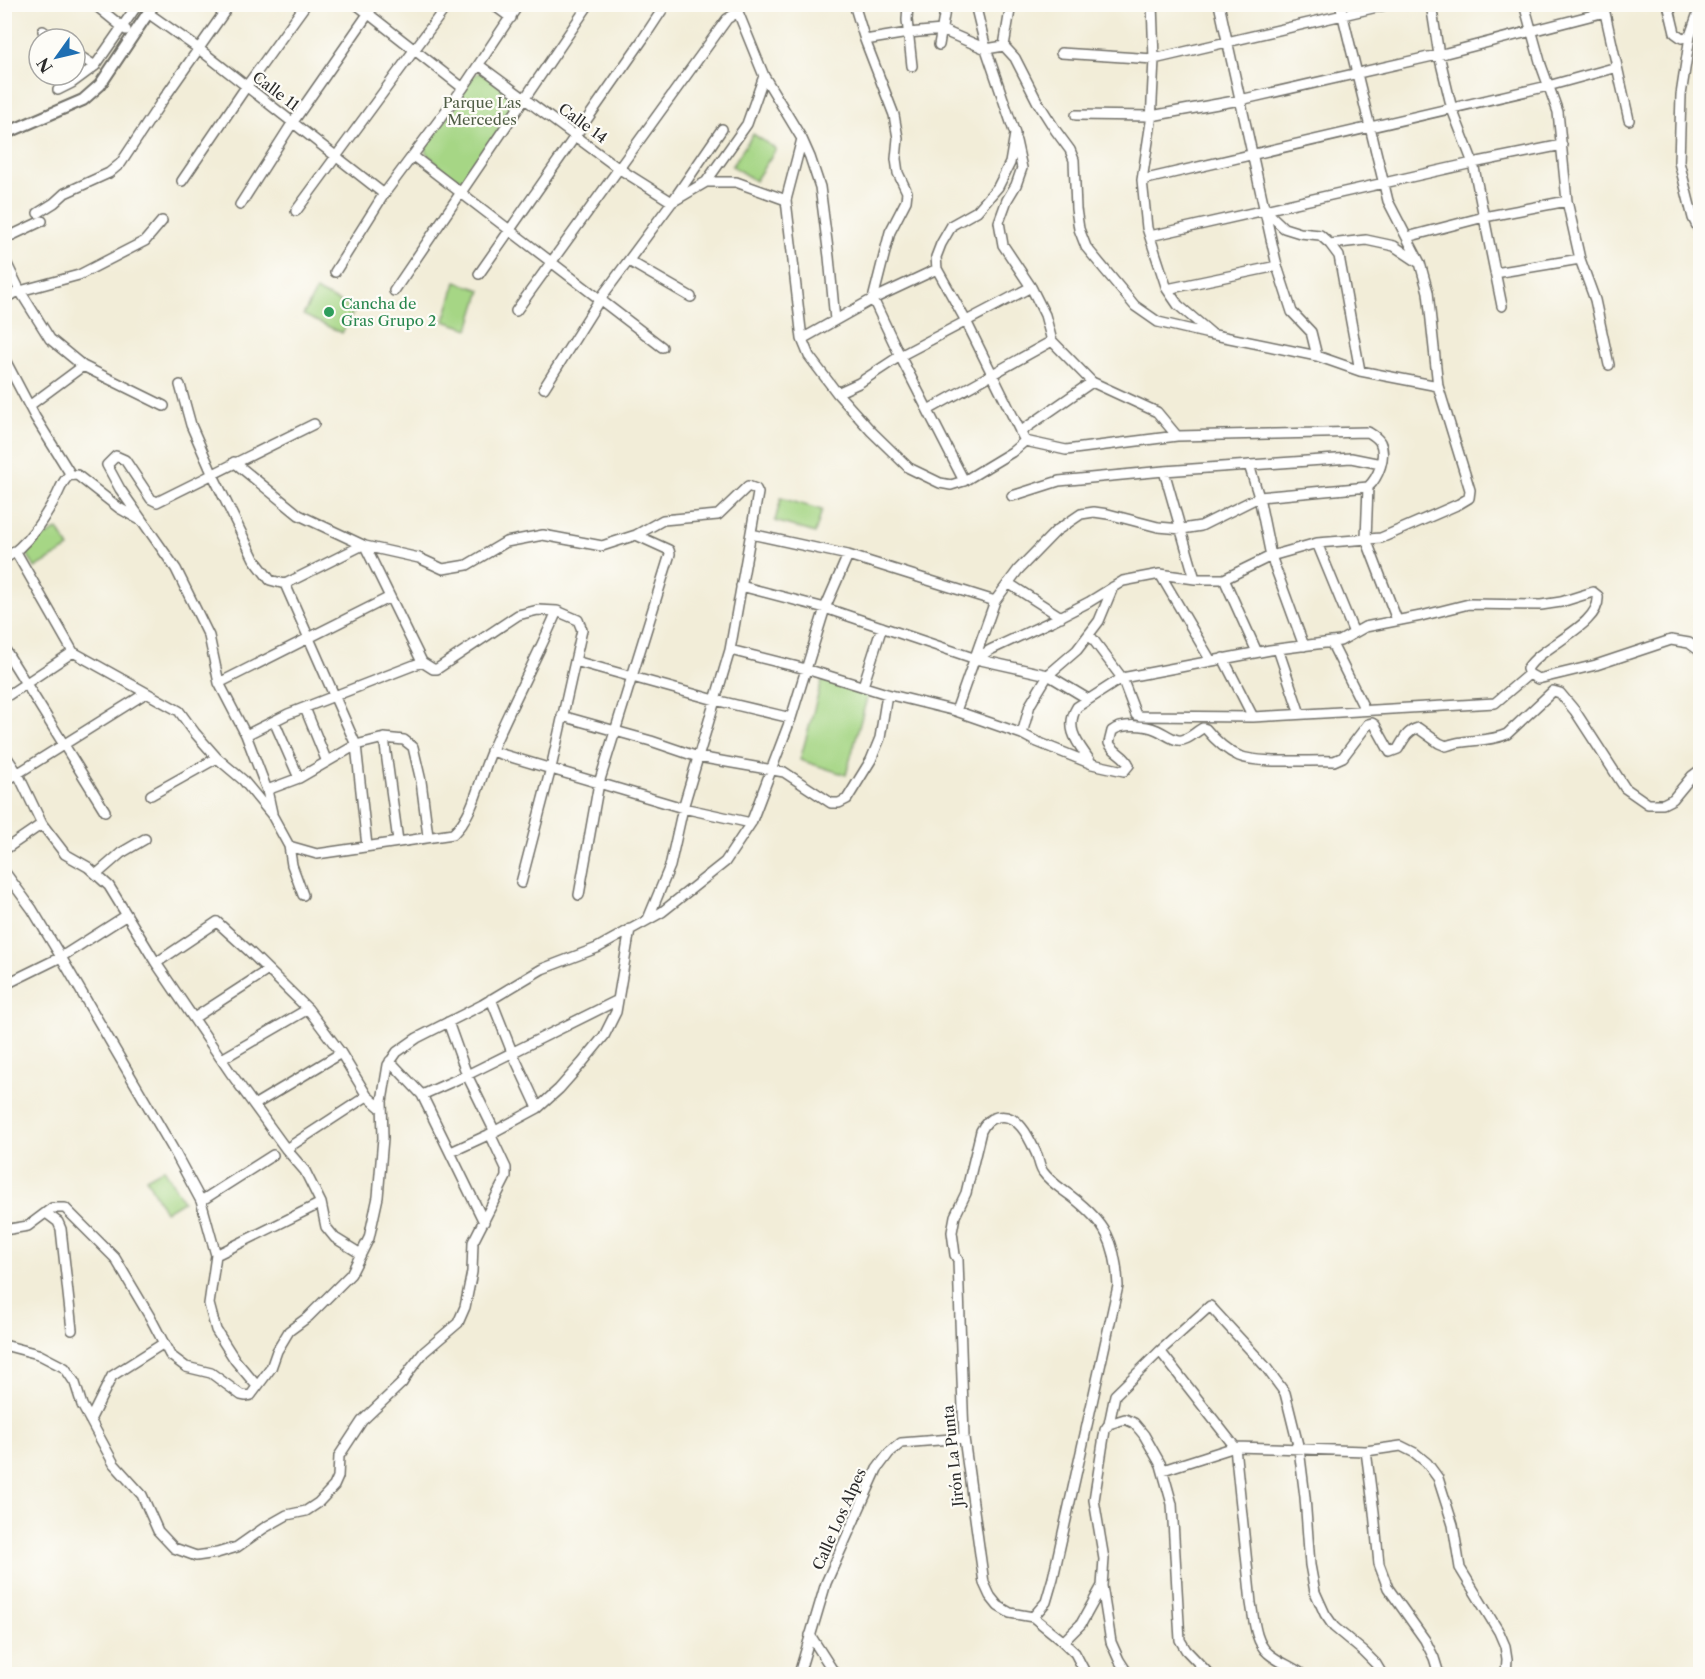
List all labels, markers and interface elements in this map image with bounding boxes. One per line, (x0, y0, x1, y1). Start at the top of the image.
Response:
north arrow (27, 27, 87, 87)
text: N (32, 54, 57, 77)
street label: Calle 11 (249, 67, 304, 115)
park label: Parque Las Mercedes (443, 93, 521, 129)
street label: Calle 14 (555, 99, 611, 147)
place label: Cancha de Gras Grupo 2 (341, 294, 436, 330)
marker: Cancha de Gras Grupo 2 (322, 305, 336, 319)
street label: Jirón La Punta (938, 1404, 968, 1510)
street label: Calle Los Alpes (808, 1465, 870, 1573)

